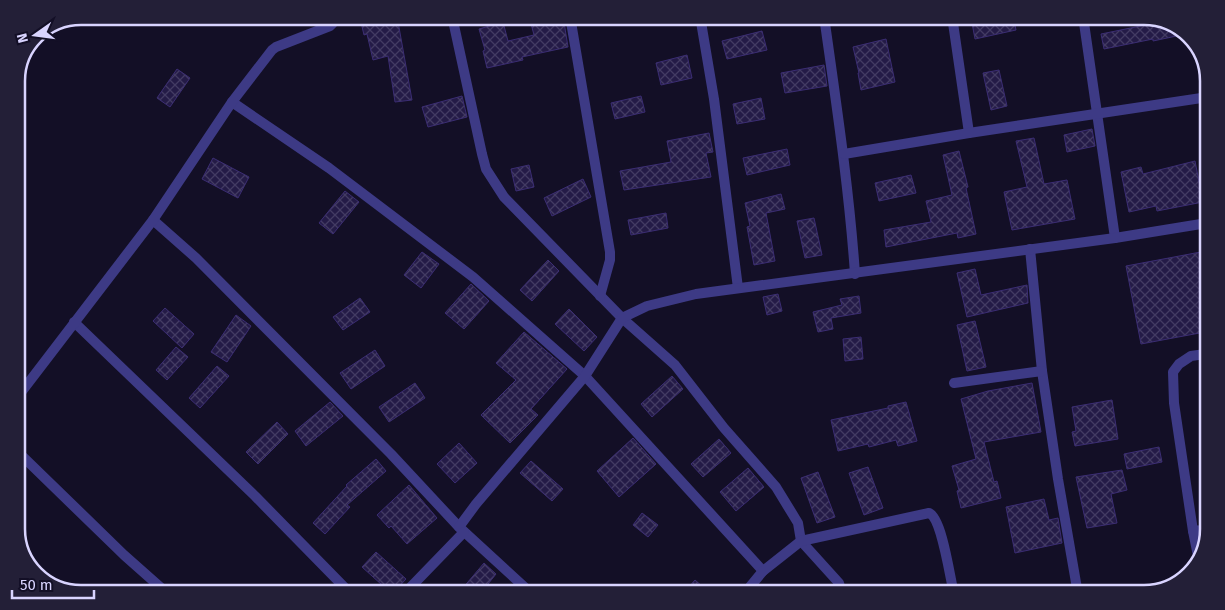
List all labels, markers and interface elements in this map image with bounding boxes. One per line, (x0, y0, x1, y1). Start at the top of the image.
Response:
north arrow (10, 10, 60, 60)
text: N (13, 31, 32, 45)
scale bar (12, 568, 95, 600)
text: 50 m (20, 576, 53, 594)

